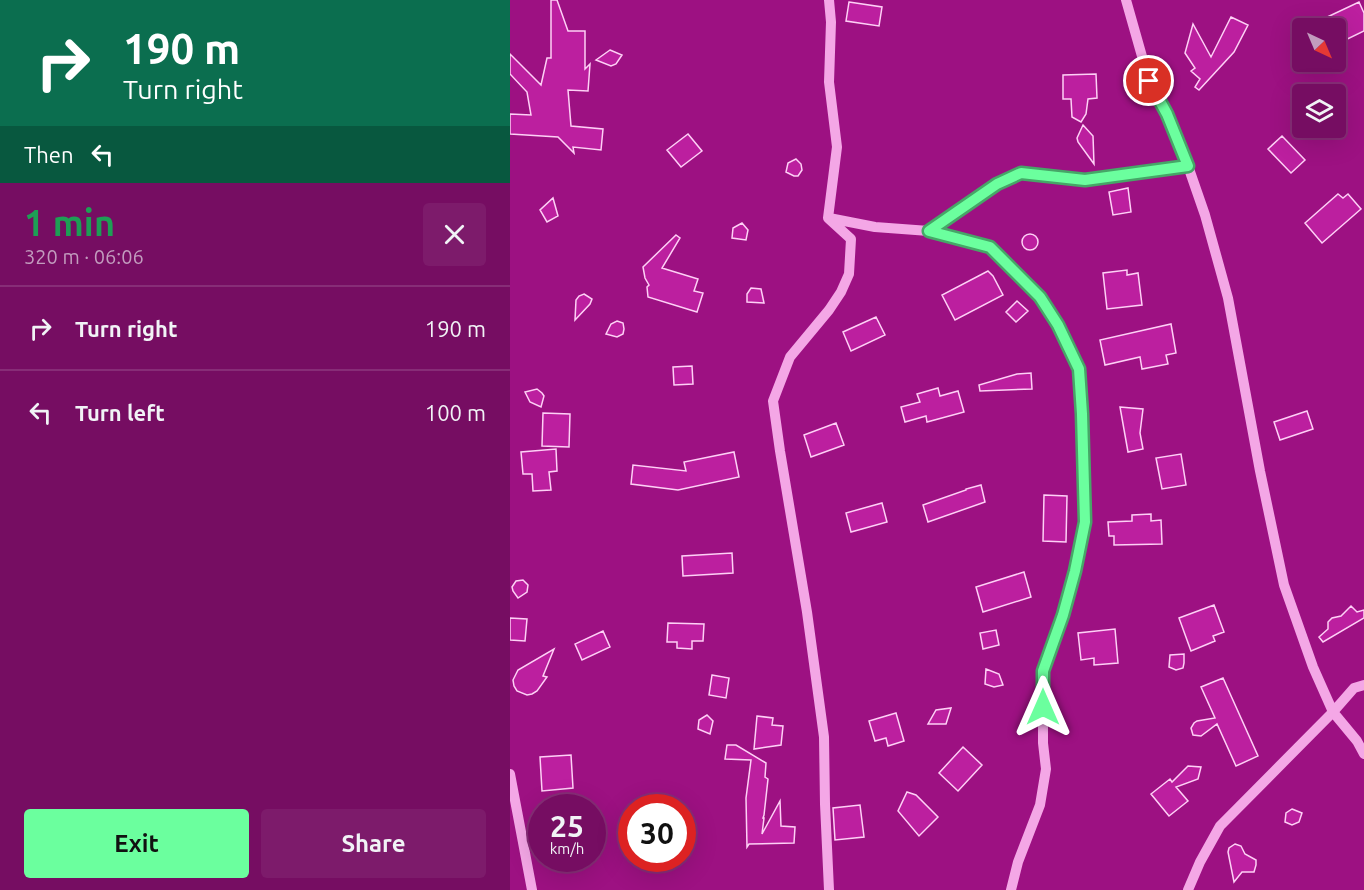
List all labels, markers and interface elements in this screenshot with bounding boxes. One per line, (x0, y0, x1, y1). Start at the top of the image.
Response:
north arrow (1292, 18, 1346, 72)
map controls (1292, 18, 1346, 138)
icon: right (24, 24, 102, 102)
text: 190 m (123, 25, 240, 72)
pin (1123, 55, 1174, 106)
icon: arrive (1132, 64, 1165, 97)
text: Turn right (123, 74, 243, 104)
button: layers (1292, 84, 1346, 138)
icon: left (86, 138, 119, 171)
text: Then (24, 142, 74, 167)
text: 1 min (24, 202, 115, 243)
button: close (423, 203, 486, 266)
text: 320 m · 06:06 (24, 245, 144, 268)
icon: right (24, 312, 57, 345)
text: Turn right (75, 316, 177, 341)
text: 190 m (425, 316, 486, 341)
icon: left (24, 396, 57, 429)
text: Turn left (75, 400, 165, 425)
text: 100 m (425, 400, 486, 425)
position arrow (1011, 675, 1075, 739)
speed limit sign: 30 (618, 794, 696, 872)
button: Exit (24, 809, 249, 878)
button: Share (261, 809, 486, 878)
text: 25 (550, 809, 584, 843)
text: km/h (550, 840, 584, 857)

